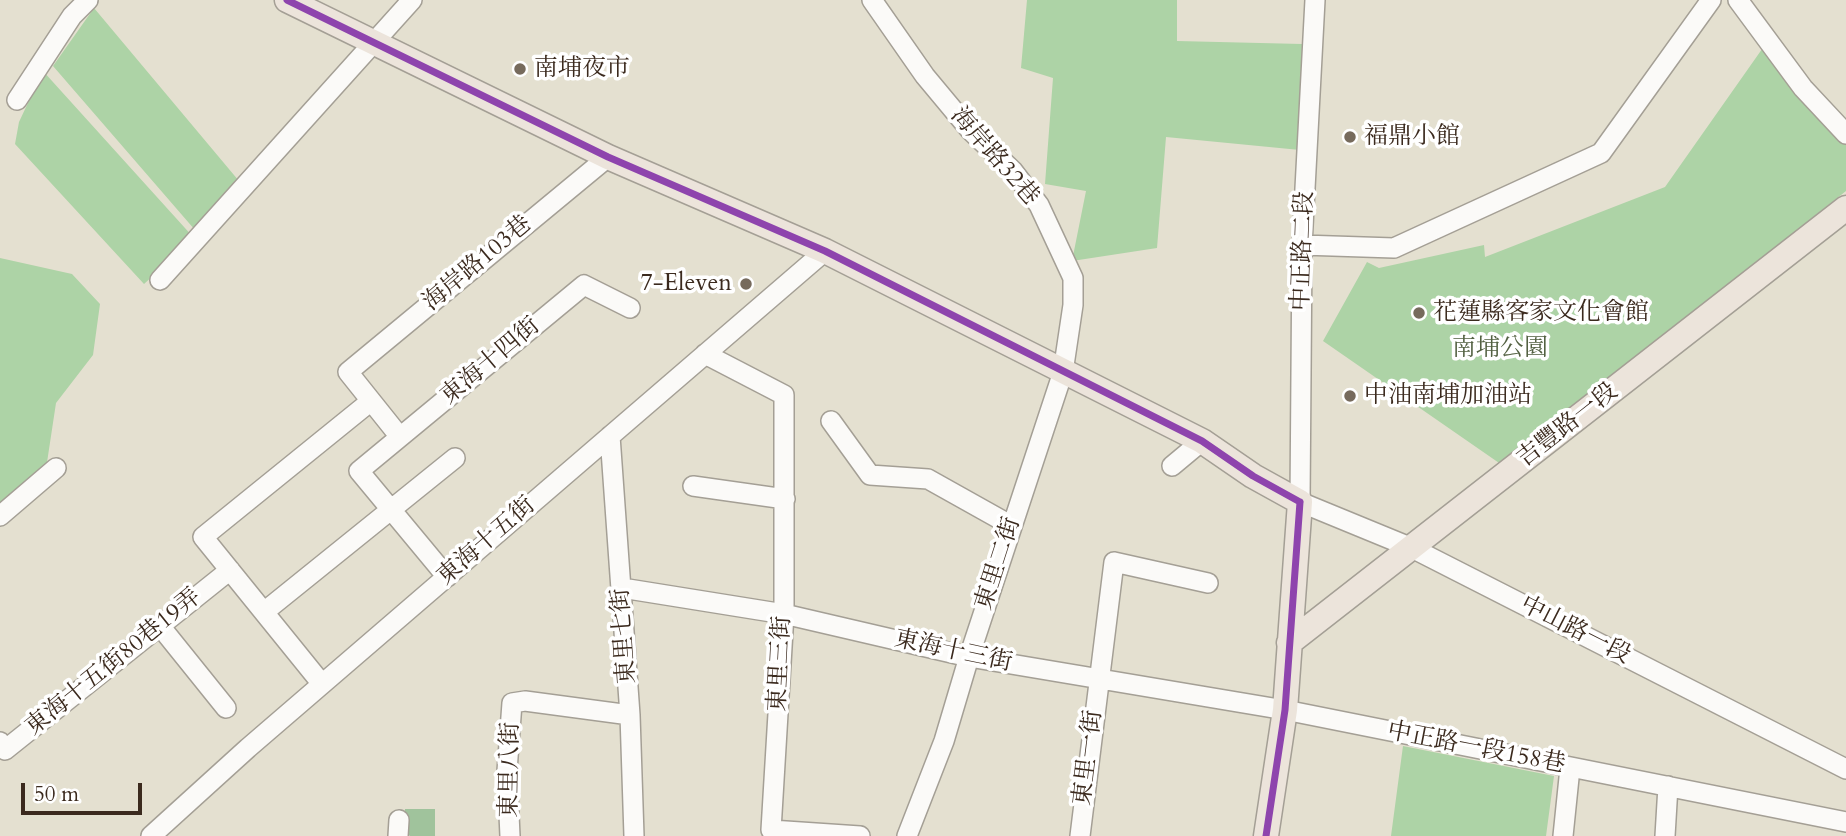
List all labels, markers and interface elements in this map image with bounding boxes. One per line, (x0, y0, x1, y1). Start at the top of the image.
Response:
place label: 南埔夜市 (534, 55, 630, 83)
marker: 南埔夜市 (512, 61, 528, 77)
street label: 海岸路32巷 (944, 102, 1044, 212)
place label: 福鼎小館 (1364, 123, 1460, 151)
marker: 福鼎小館 (1342, 129, 1358, 145)
street label: 中正路二段 (1288, 191, 1320, 311)
street label: 海岸路103巷 (418, 210, 538, 318)
place label: 7-Eleven (641, 270, 732, 298)
marker: 7-Eleven (738, 276, 754, 292)
place label: 花蓮縣客家文化會館 (1433, 299, 1649, 327)
marker: 花蓮縣客家文化會館 (1411, 305, 1427, 321)
street label: 東海十四街 (436, 312, 546, 412)
park label: 南埔公園 (1452, 335, 1548, 363)
street label: 吉豐路一段 (1512, 378, 1624, 474)
place label: 中油南埔加油站 (1364, 382, 1532, 410)
marker: 中油南埔加油站 (1342, 388, 1358, 404)
street label: 東海十五街 (432, 492, 542, 592)
street label: 東里二街 (970, 514, 1028, 614)
street label: 東海十五街80巷19弄 (21, 583, 207, 743)
street label: 東里七街 (607, 587, 643, 685)
street label: 中山路一段 (1515, 591, 1635, 671)
street label: 東里三街 (764, 615, 798, 713)
street label: 東海十三街 (891, 625, 1015, 679)
street label: 東里一街 (1069, 709, 1109, 807)
street label: 中正路一段158巷 (1384, 718, 1568, 780)
street label: 東里八街 (496, 722, 526, 818)
scale bar (24, 770, 145, 814)
text: 50 m (34, 780, 79, 809)

